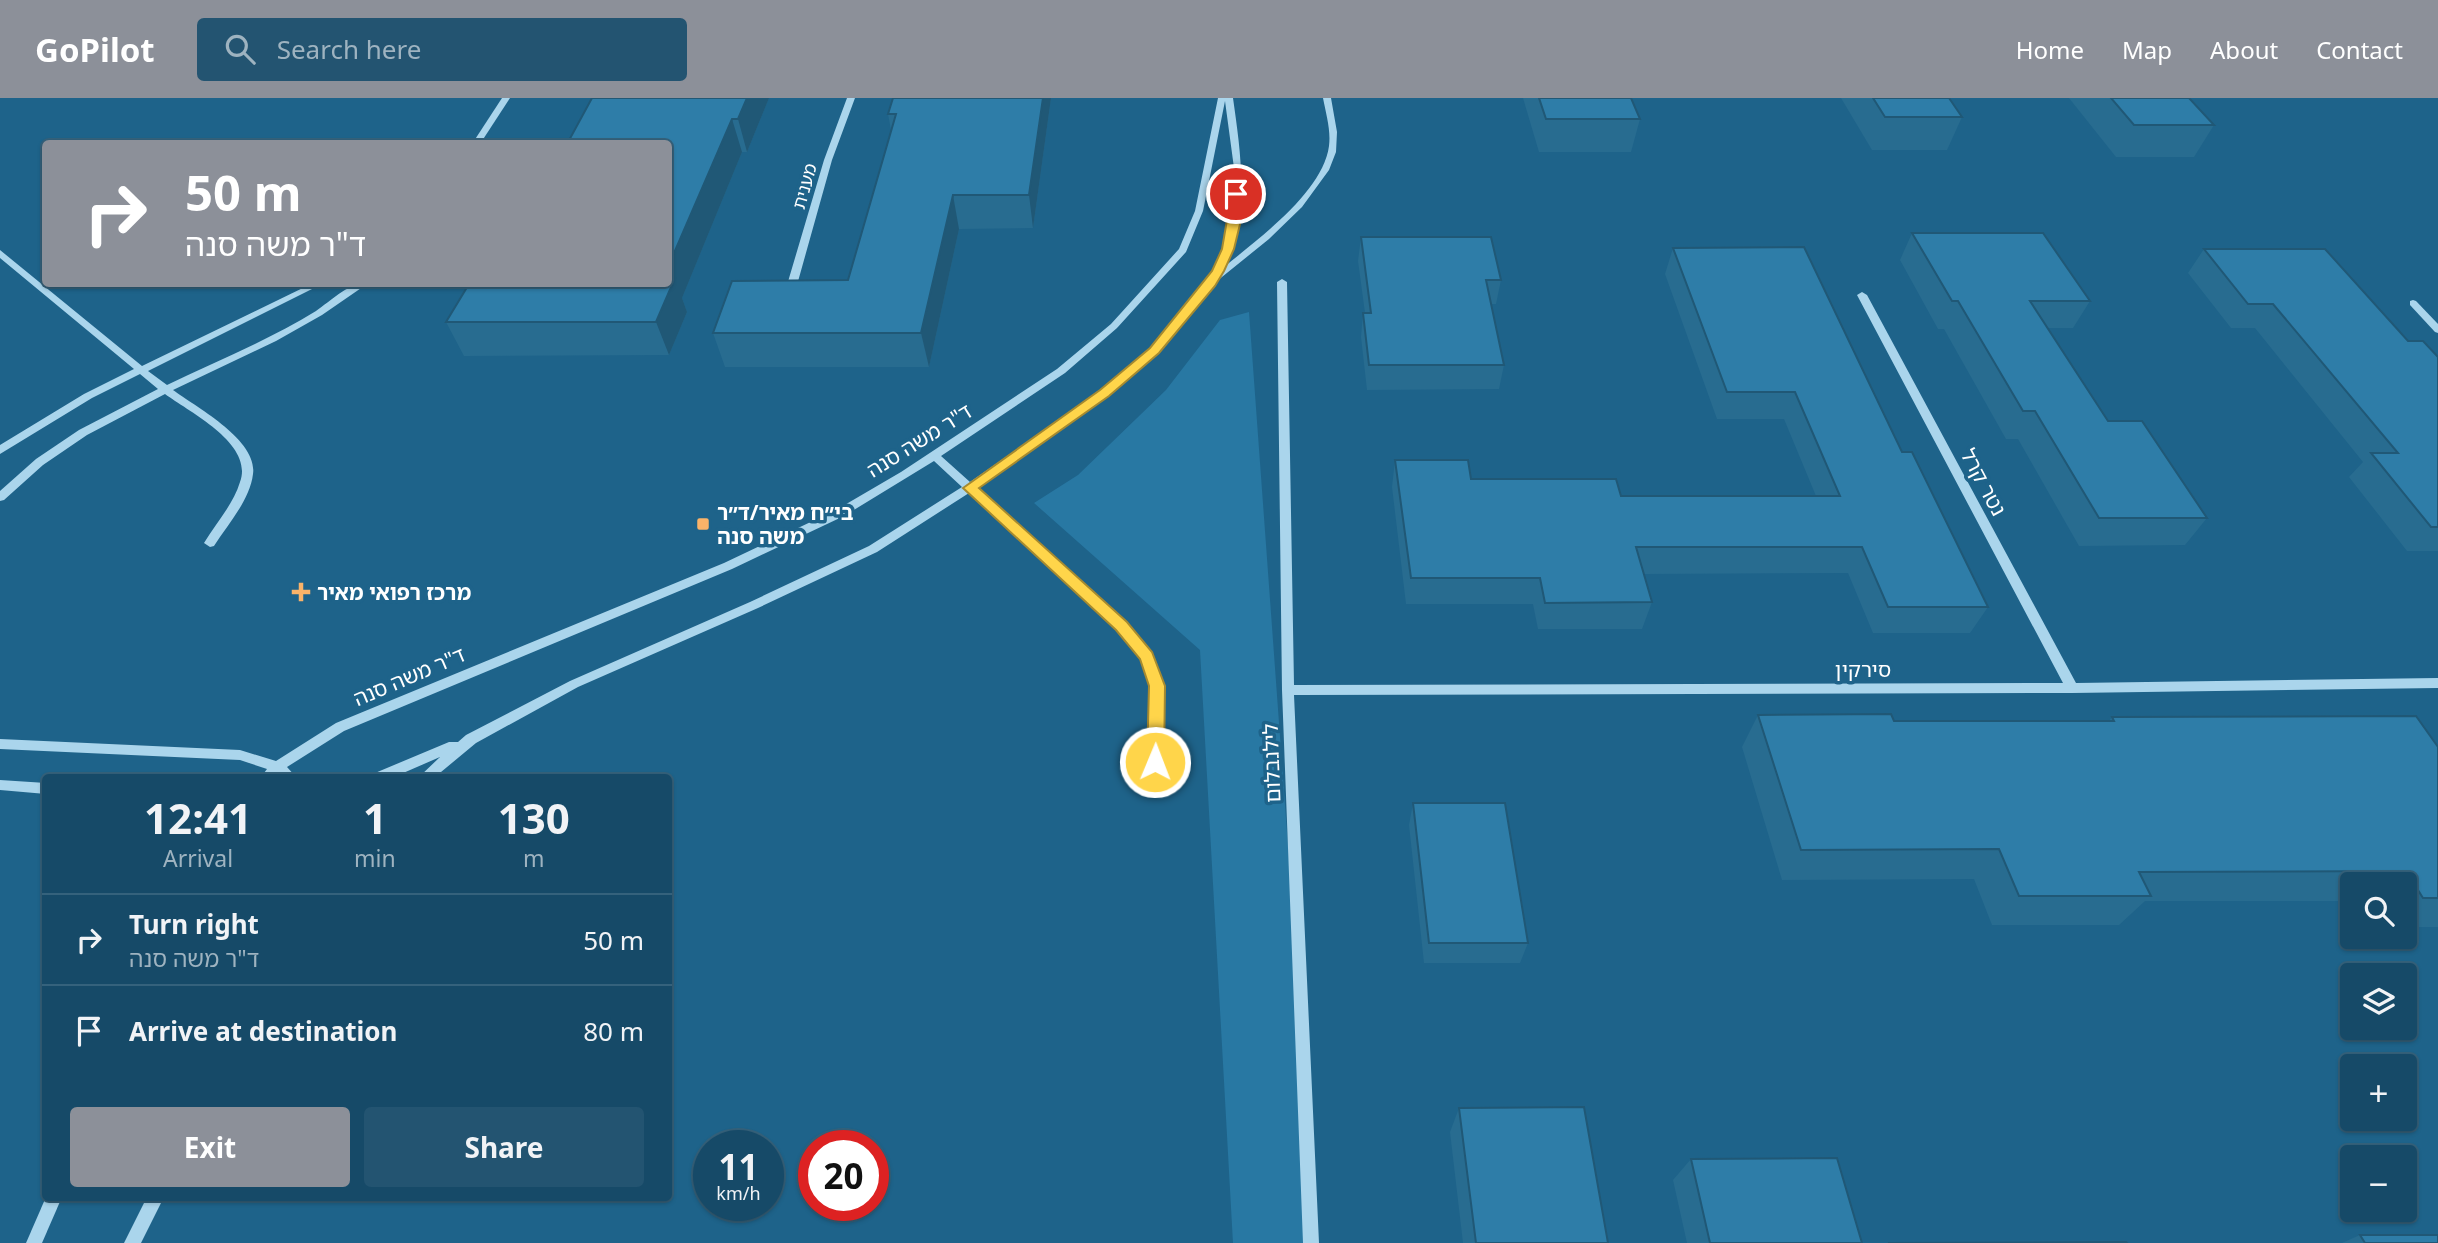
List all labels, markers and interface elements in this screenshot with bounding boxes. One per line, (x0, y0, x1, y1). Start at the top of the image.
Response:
search box (197, 18, 687, 81)
text: GoPilot (35, 27, 155, 72)
icon: search (221, 30, 259, 68)
text: Search here (277, 31, 421, 67)
text: Home (2016, 33, 2084, 66)
text: Map (2122, 33, 2172, 66)
text: About (2210, 33, 2278, 66)
text: Contact (2316, 33, 2403, 66)
text: 50 m (185, 159, 302, 225)
street label: מענית (786, 160, 822, 212)
pin (1206, 164, 1266, 224)
icon: right (70, 168, 161, 259)
icon: arrive (1217, 175, 1255, 213)
text: ד"ר משה סנה (185, 222, 366, 265)
street label: ד"ר משה סנה (861, 397, 977, 483)
street label: נטר קרל (1955, 444, 2013, 520)
place label: בי״ח מאיר/ד״ר משה סנה (717, 498, 854, 550)
marker: בי״ח מאיר/ד״ר משה סנה (695, 516, 711, 532)
place label: מרכז רפואי מאיר (317, 578, 471, 606)
marker: מרכז רפואי מאיר (291, 582, 311, 602)
street label: ד"ר משה סנה (349, 640, 469, 712)
street label: סירקין (1835, 655, 1891, 683)
street label: לילנבלום (1256, 723, 1286, 803)
position arrow (1118, 725, 1192, 799)
text: 12:41 (144, 789, 252, 846)
text: 1 (363, 789, 387, 846)
text: 130 (498, 789, 570, 846)
text: Arrival (163, 842, 233, 874)
text: min (354, 842, 396, 874)
text: m (523, 842, 545, 874)
map controls (2340, 872, 2417, 1222)
button: search (2340, 872, 2417, 949)
text: Turn right (129, 906, 259, 942)
icon: right (70, 921, 108, 959)
text: 50 m (583, 922, 644, 958)
text: ד"ר משה סנה (129, 942, 259, 974)
button: layers (2340, 963, 2417, 1040)
icon: arrive (70, 1012, 108, 1050)
text: Arrive at destination (129, 1013, 398, 1049)
text: 80 m (583, 1013, 644, 1049)
button: + (2340, 1054, 2417, 1131)
button: Exit (70, 1107, 350, 1187)
button: Share (364, 1107, 644, 1187)
speed limit sign: 20 (798, 1130, 889, 1221)
text: 11 (718, 1143, 759, 1190)
button: − (2340, 1145, 2417, 1222)
text: km/h (716, 1181, 761, 1205)

